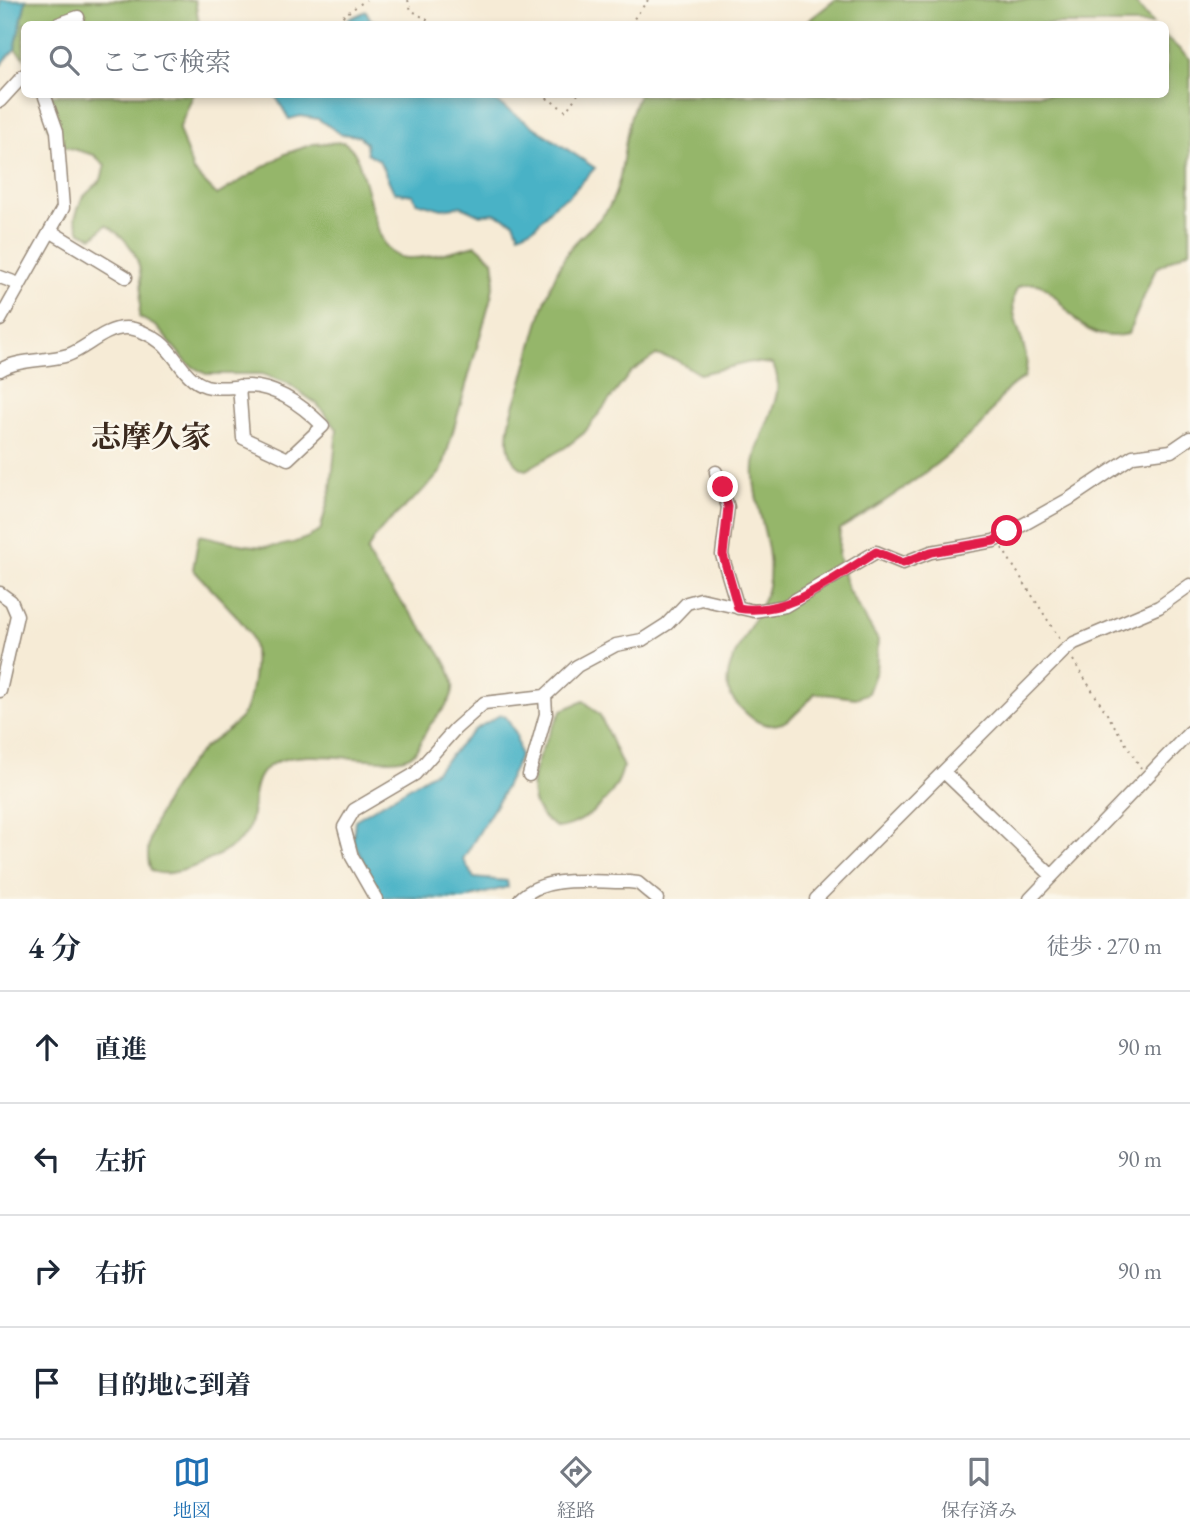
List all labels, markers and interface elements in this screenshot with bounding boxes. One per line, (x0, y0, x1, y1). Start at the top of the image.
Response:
search box (21, 21, 1169, 98)
icon: search (45, 41, 83, 79)
text: ここで検索 (101, 45, 231, 79)
district label: 志摩久家 (91, 417, 211, 456)
route end (707, 471, 738, 502)
route start (991, 515, 1022, 546)
text: 4 分 (28, 928, 81, 967)
text: 徒歩 · 270 m (1047, 931, 1162, 961)
icon: ahead (28, 1028, 66, 1066)
text: 直進 (95, 1032, 147, 1066)
text: 90 m (1117, 1032, 1162, 1062)
icon: left (28, 1140, 66, 1178)
text: 左折 (95, 1144, 147, 1178)
text: 90 m (1117, 1144, 1162, 1174)
icon: right (28, 1252, 66, 1290)
text: 右折 (95, 1256, 147, 1290)
text: 90 m (1117, 1256, 1162, 1286)
icon: arrive (28, 1364, 66, 1402)
text: 目的地に到着 (95, 1368, 251, 1402)
tab: 地図 (173, 1453, 211, 1523)
tab: 経路 (557, 1453, 595, 1523)
tab: 保存済み (941, 1453, 1017, 1523)

